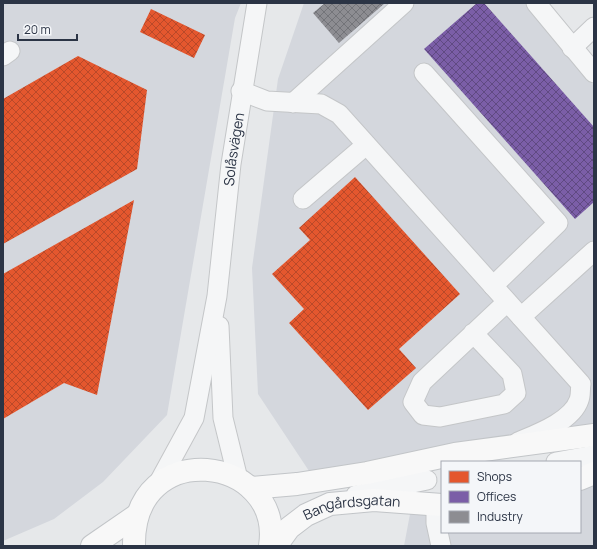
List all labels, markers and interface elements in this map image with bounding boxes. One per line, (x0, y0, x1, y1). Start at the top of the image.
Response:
scale bar (18, 16, 77, 42)
text: 20 m (24, 21, 51, 38)
street label: Solåsvägen (219, 111, 248, 187)
legend (441, 461, 581, 533)
text: Shops (477, 468, 512, 485)
text: Offices (477, 488, 516, 505)
street label: Bangårdsgatan (300, 490, 401, 524)
text: Industry (477, 508, 523, 525)

